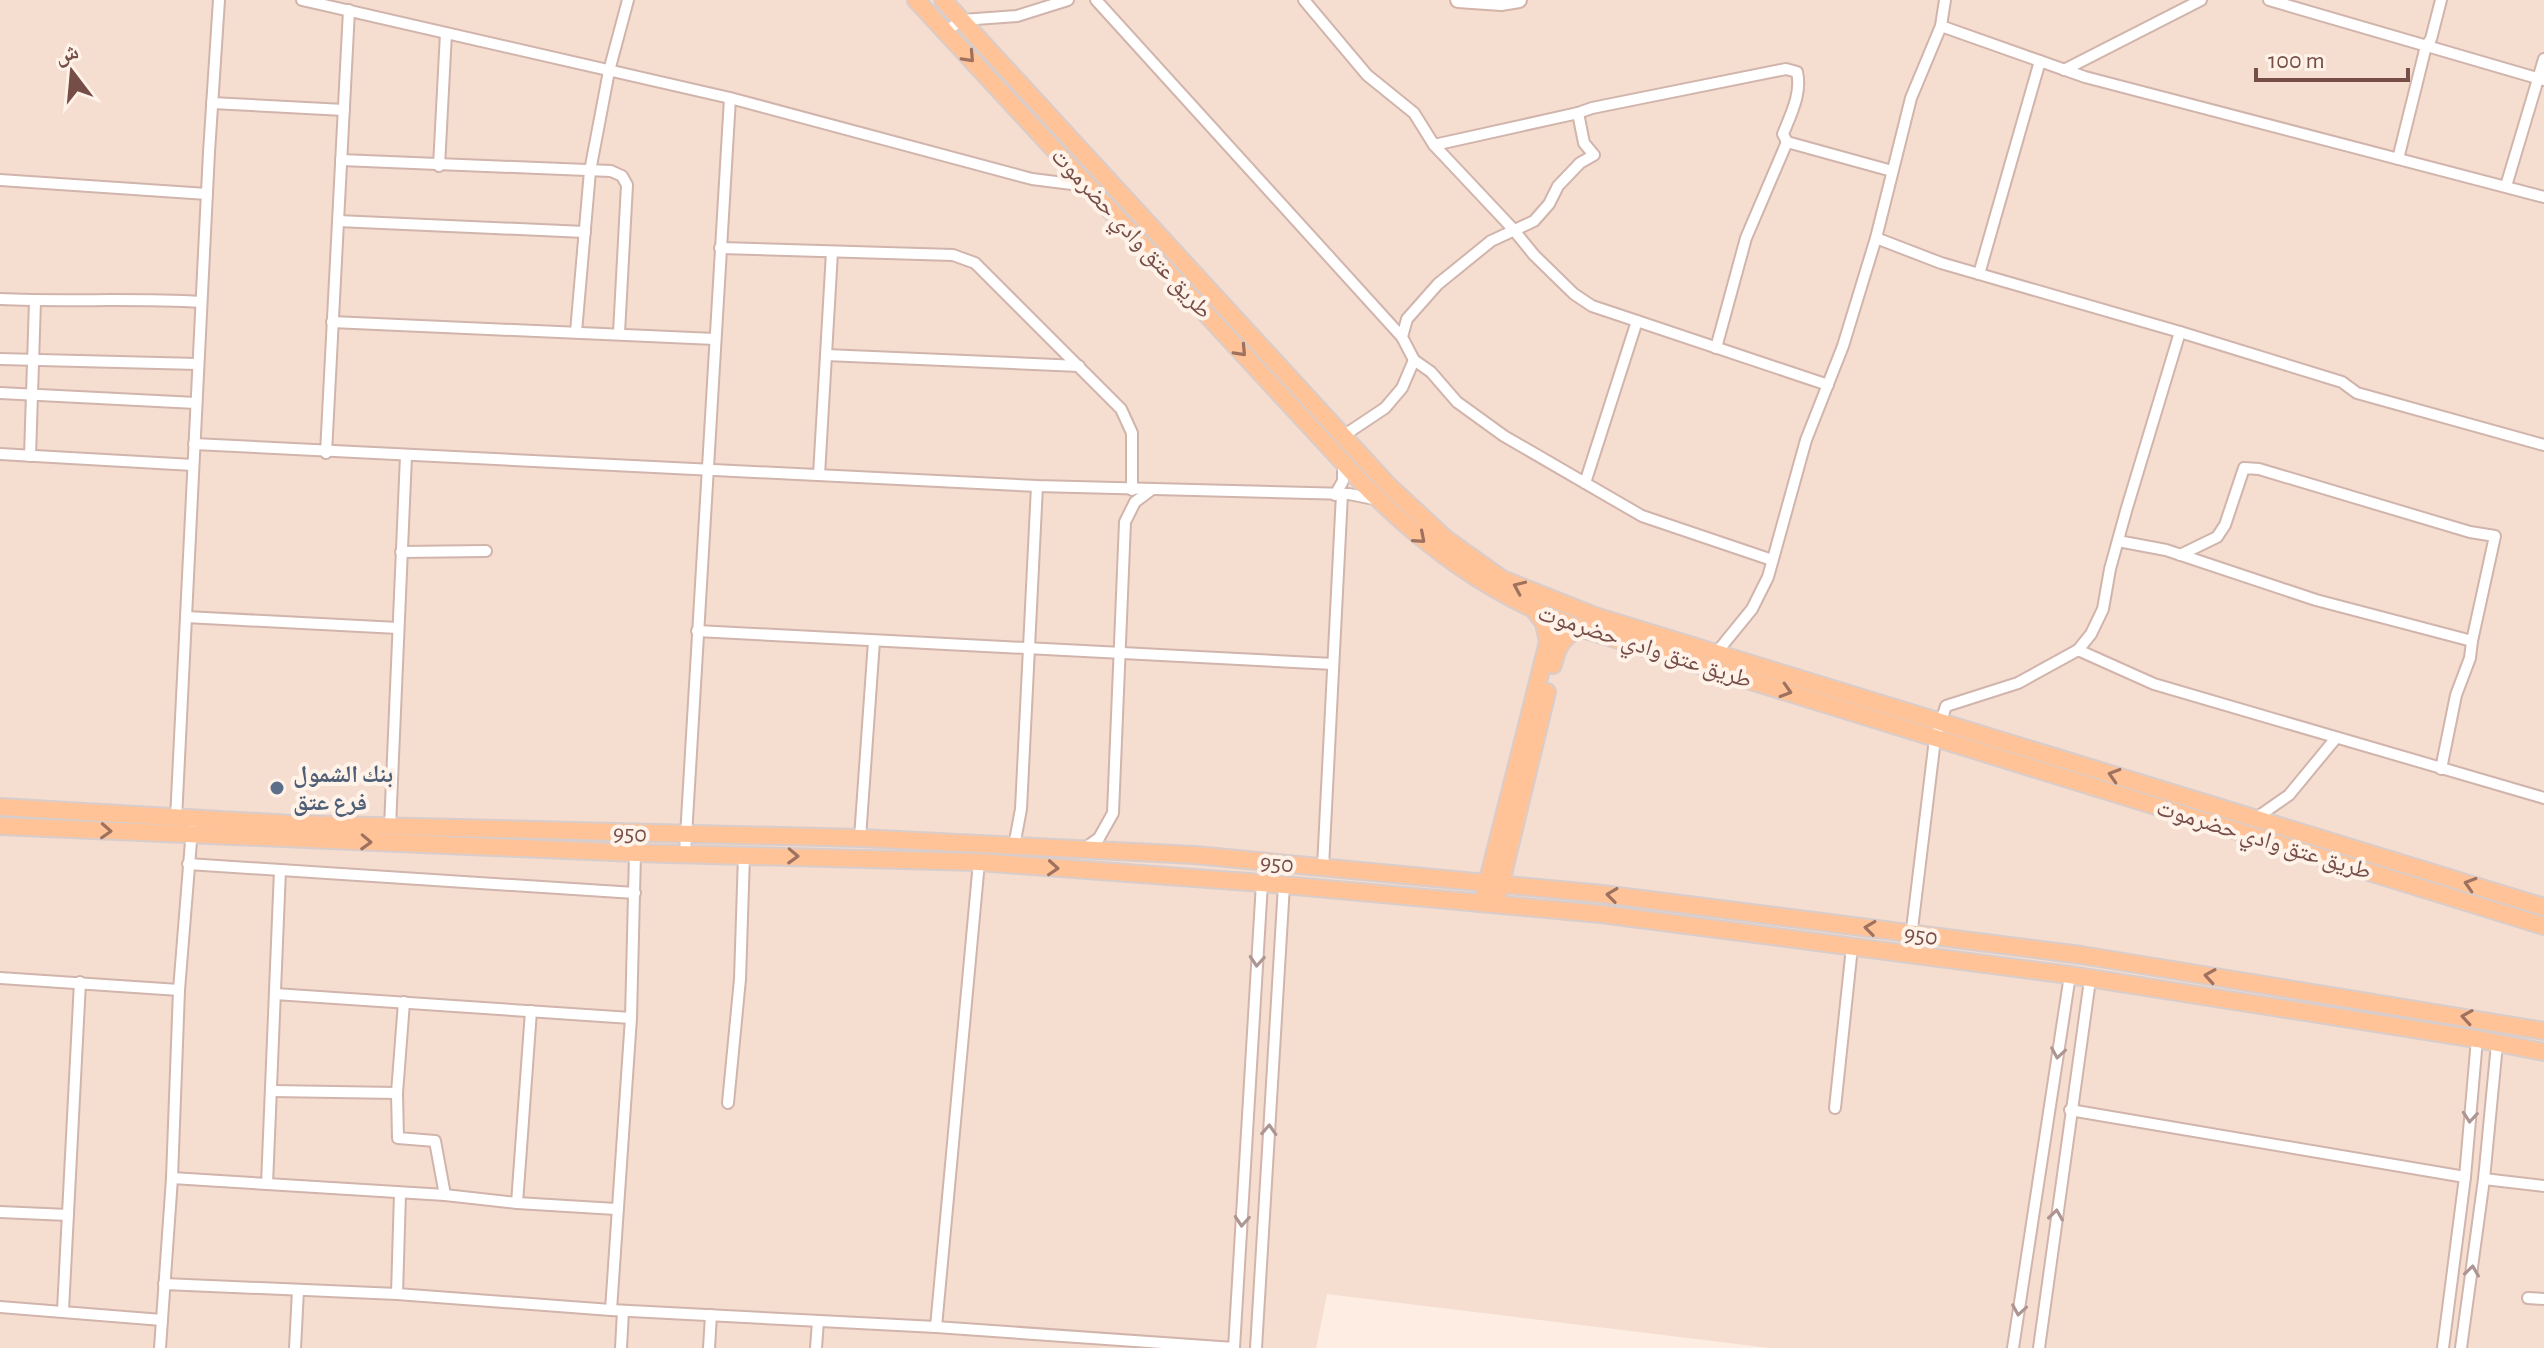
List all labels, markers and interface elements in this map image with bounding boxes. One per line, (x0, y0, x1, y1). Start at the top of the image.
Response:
north arrow (32, 32, 112, 112)
scale bar (2256, 32, 2408, 82)
text: ش (53, 40, 82, 69)
one-way arrow (959, 48, 973, 63)
text: 100 m (2268, 49, 2325, 73)
street label: طريق عتق وادي حضرموت (1042, 144, 1216, 328)
one-way arrow (1231, 342, 1246, 356)
one-way arrow (1411, 529, 1426, 543)
one-way arrow (1513, 580, 1527, 596)
street label: طريق عتق وادي حضرموت (1533, 601, 1755, 699)
one-way arrow (1779, 682, 1793, 698)
place label: بنك الشمول فرع عتق (293, 763, 393, 817)
one-way arrow (2108, 768, 2121, 784)
marker: بنك الشمول فرع عتق (268, 779, 286, 797)
street label: طريق عتق وادي حضرموت (2152, 796, 2374, 890)
street label: 950 (613, 821, 647, 847)
one-way arrow (100, 823, 113, 840)
one-way arrow (360, 834, 373, 851)
one-way arrow (787, 848, 800, 865)
street label: 950 (1259, 851, 1295, 877)
one-way arrow (1047, 859, 1060, 876)
one-way arrow (2463, 877, 2477, 893)
one-way arrow (1605, 887, 1618, 904)
one-way arrow (1863, 920, 1877, 937)
street label: 950 (1903, 922, 1939, 950)
one-way arrow (1249, 955, 1266, 968)
one-way arrow (2204, 968, 2217, 985)
one-way arrow (2460, 1009, 2474, 1026)
one-way arrow (2050, 1046, 2067, 1059)
one-way arrow (2462, 1111, 2479, 1124)
one-way arrow (1260, 1123, 1277, 1136)
one-way arrow (2048, 1208, 2065, 1221)
one-way arrow (1233, 1215, 1250, 1228)
one-way arrow (2463, 1264, 2480, 1277)
one-way arrow (2011, 1303, 2028, 1316)

